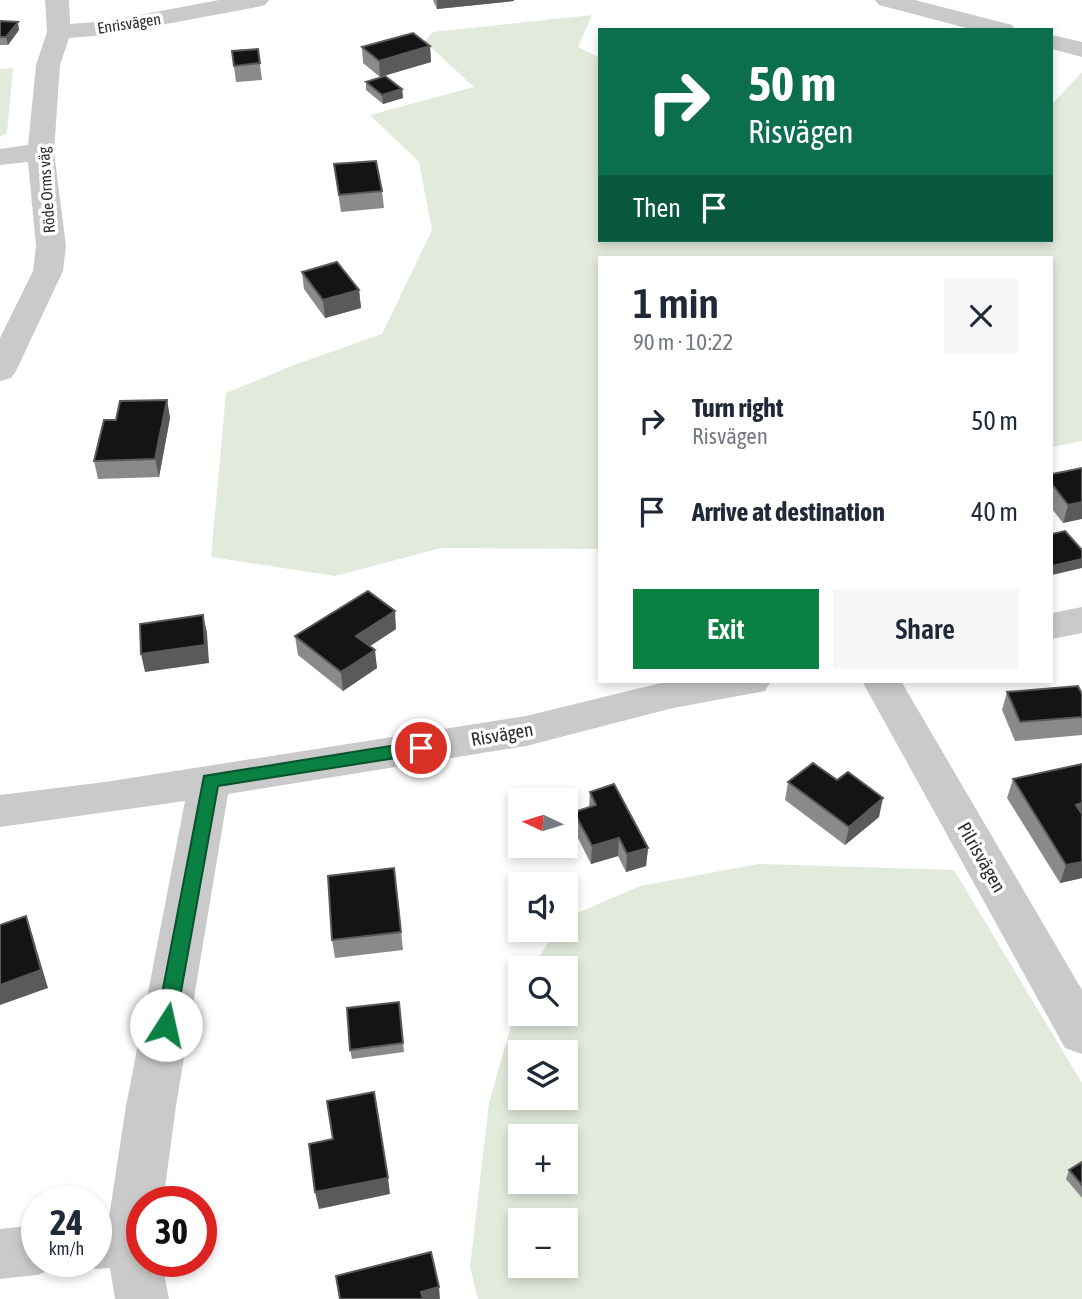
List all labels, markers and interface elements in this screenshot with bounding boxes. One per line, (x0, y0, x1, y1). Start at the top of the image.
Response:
street label: Enrisvägen (96, 9, 162, 38)
text: 50 m (748, 55, 836, 111)
icon: right (633, 56, 724, 147)
text: Risvägen (748, 113, 854, 150)
street label: Röde Orms väg (34, 146, 59, 234)
icon: arrive (695, 189, 733, 227)
text: Then (633, 193, 681, 223)
text: 1 min (633, 279, 719, 327)
button: close (944, 279, 1018, 353)
text: 90 m · 10:22 (633, 329, 733, 355)
text: Turn right (692, 393, 783, 423)
icon: right (633, 402, 671, 440)
text: 50 m (971, 406, 1018, 436)
text: Risvägen (692, 423, 768, 449)
icon: arrive (633, 493, 671, 531)
text: Arrive at destination (692, 497, 885, 527)
text: 40 m (971, 497, 1018, 527)
button: Exit (633, 589, 819, 669)
button: Share (833, 589, 1018, 669)
pin (391, 718, 451, 778)
street label: Risvägen (469, 718, 535, 750)
icon: arrive (402, 729, 440, 767)
north arrow (508, 788, 578, 858)
map controls (508, 788, 578, 1278)
street label: Pilrisvägen (953, 818, 1011, 896)
button: sound (508, 872, 578, 942)
button: search (508, 956, 578, 1026)
position arrow (129, 988, 203, 1062)
button: layers (508, 1040, 578, 1110)
button: + (508, 1124, 578, 1194)
speed limit sign: 30 (126, 1186, 217, 1277)
text: 24 (50, 1202, 83, 1242)
button: − (508, 1208, 578, 1278)
text: km/h (49, 1238, 84, 1259)

